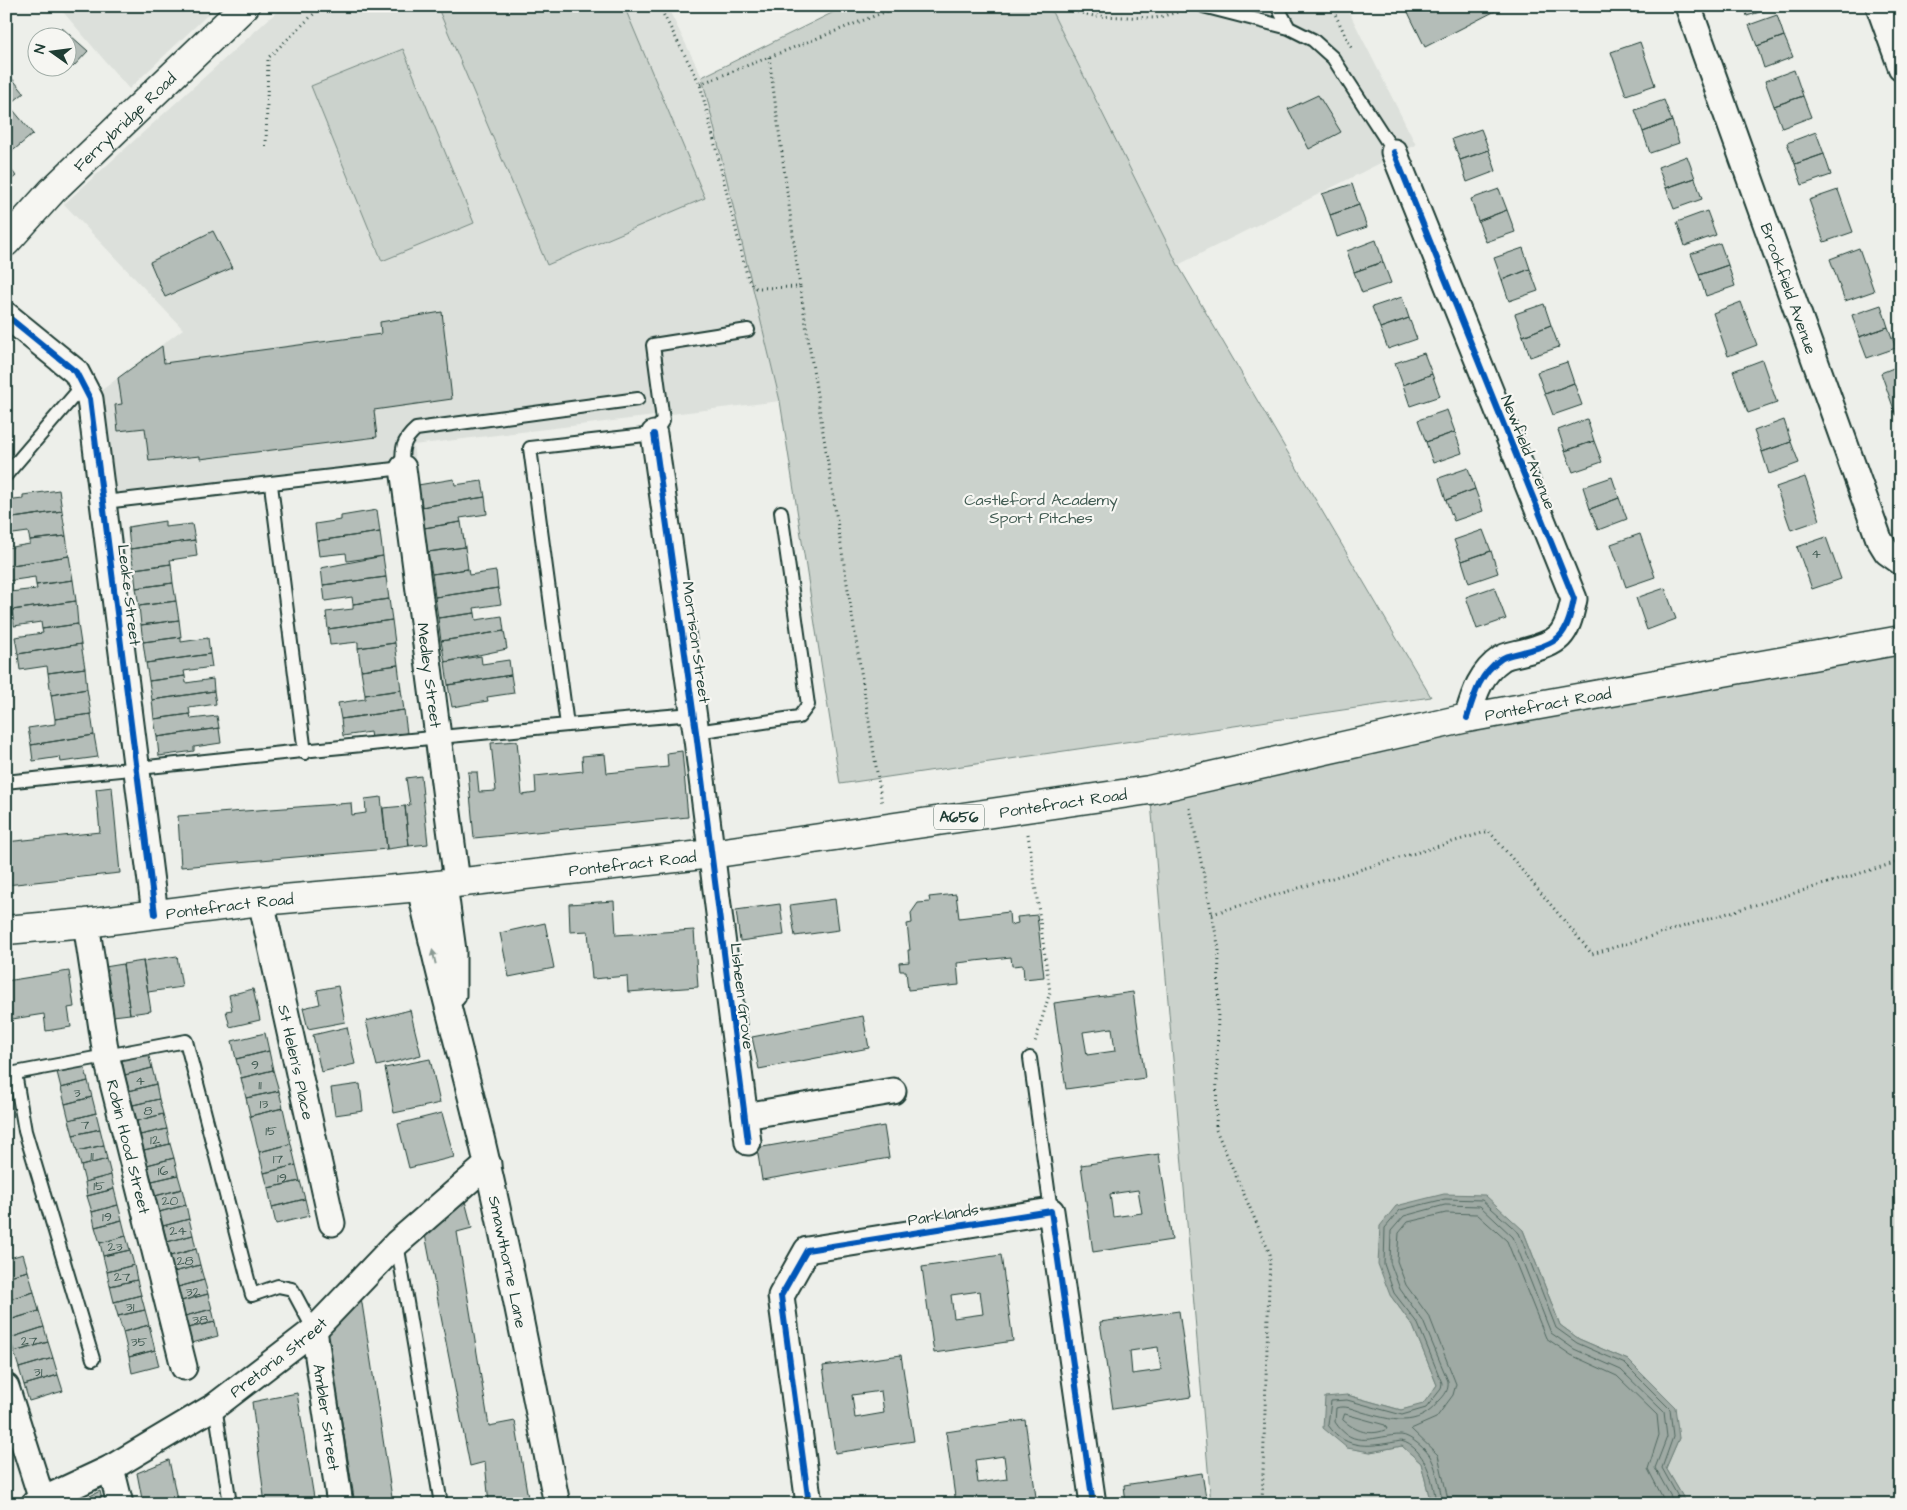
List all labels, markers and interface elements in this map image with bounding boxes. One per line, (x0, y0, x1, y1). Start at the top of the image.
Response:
north arrow (28, 28, 78, 78)
text: N (30, 42, 51, 56)
street label: Ferrybridge Road (69, 68, 181, 177)
street label: Brookfield Avenue (1755, 220, 1822, 358)
street label: Newfield Avenue (1495, 392, 1561, 513)
park label: Castleford Academy Sport Pitches (964, 489, 1118, 529)
street label: Leake Street (112, 543, 146, 648)
house number: 4 (1811, 544, 1821, 564)
street label: Morrison Street (677, 580, 716, 705)
street label: Medley Street (411, 621, 447, 730)
street label: Pontefract Road (1483, 682, 1613, 727)
street label: Pontefract Road (998, 783, 1128, 824)
road number: A656 (934, 804, 984, 830)
street label: Pontefract Road (567, 846, 698, 882)
street label: Pontefract Road (165, 888, 295, 925)
street label: Lisheen Grove (725, 942, 759, 1051)
one-way arrow (430, 949, 438, 964)
street label: St Helen's Place (272, 1003, 319, 1122)
house number: 9 (251, 1055, 259, 1075)
house number: 4 (135, 1071, 145, 1091)
house number: 11 (258, 1075, 262, 1095)
street label: Robin Hood Street (101, 1077, 155, 1217)
house number: 3 (73, 1083, 81, 1103)
house number: 13 (260, 1094, 268, 1114)
house number: 8 (143, 1101, 153, 1121)
house number: 7 (81, 1115, 90, 1135)
house number: 15 (265, 1121, 277, 1141)
house number: 12 (150, 1130, 160, 1150)
house number: 11 (90, 1146, 94, 1166)
house number: 17 (273, 1149, 284, 1169)
house number: 16 (158, 1161, 169, 1181)
house number: 19 (277, 1168, 287, 1188)
house number: 15 (93, 1176, 105, 1196)
house number: 20 (162, 1191, 179, 1211)
street label: Smawthorne Lane (483, 1194, 532, 1330)
street label: Parklands (906, 1199, 980, 1231)
house number: 19 (102, 1207, 112, 1227)
house number: 24 (169, 1221, 187, 1241)
house number: 23 (107, 1237, 123, 1257)
house number: 28 (176, 1251, 194, 1271)
house number: 27 (114, 1267, 131, 1287)
house number: 32 (185, 1282, 201, 1302)
house number: 31 (126, 1297, 135, 1317)
house number: 38 (192, 1310, 208, 1330)
street label: Pretoria Street (225, 1312, 333, 1403)
house number: 27 (21, 1331, 38, 1351)
house number: 35 (130, 1332, 148, 1352)
house number: 31 (34, 1362, 43, 1382)
street label: Ambler Street (307, 1362, 345, 1472)

